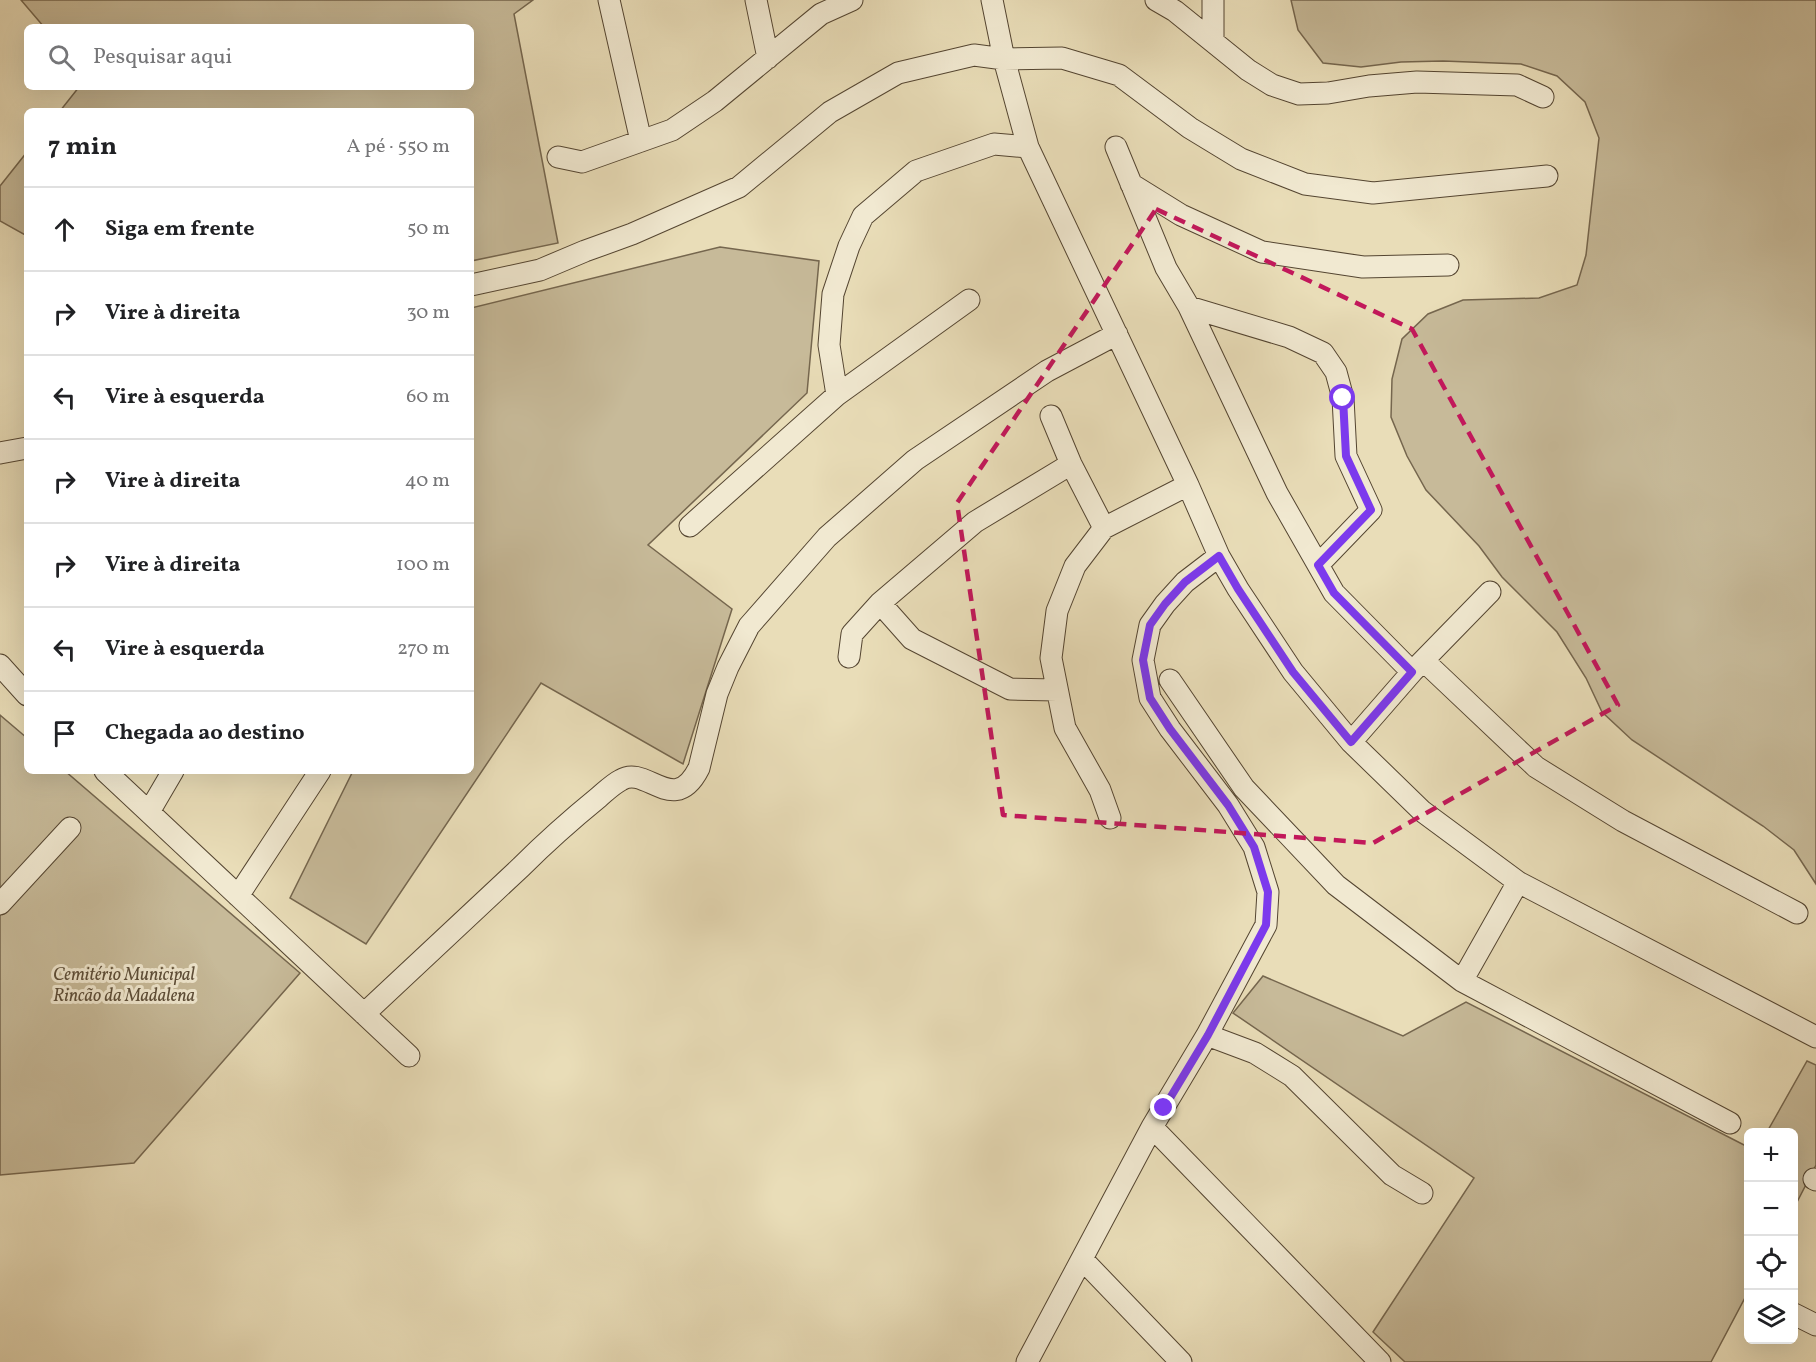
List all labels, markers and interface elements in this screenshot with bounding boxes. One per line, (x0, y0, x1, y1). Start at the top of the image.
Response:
search box (24, 24, 474, 90)
icon: search (45, 41, 78, 74)
text: Pesquisar aqui (93, 42, 232, 73)
text: 7 min (48, 129, 117, 165)
text: A pé · 550 m (347, 133, 450, 161)
icon: ahead (48, 213, 81, 246)
text: Siga em frente (105, 214, 255, 245)
text: 50 m (407, 215, 450, 243)
icon: right (48, 297, 81, 330)
text: Vire à direita (105, 298, 241, 329)
text: 30 m (406, 299, 450, 327)
icon: left (48, 381, 81, 414)
text: Vire à esquerda (105, 382, 265, 413)
text: 60 m (406, 383, 450, 411)
route start (1329, 384, 1355, 410)
icon: right (48, 465, 81, 498)
text: Vire à direita (105, 466, 241, 497)
text: 40 m (405, 467, 450, 495)
icon: right (48, 549, 81, 582)
text: Vire à direita (105, 550, 241, 581)
text: 100 m (396, 551, 450, 579)
icon: left (48, 633, 81, 666)
text: Vire à esquerda (105, 634, 265, 665)
text: 270 m (397, 635, 450, 663)
icon: arrive (48, 717, 81, 750)
text: Chegada ao destino (105, 718, 305, 749)
park label: Cemitério Municipal Rincão da Madalena (53, 963, 196, 1009)
route end (1150, 1094, 1176, 1120)
map controls (1744, 1128, 1798, 1344)
button: + (1744, 1128, 1798, 1182)
button: − (1744, 1182, 1798, 1236)
button: locate (1744, 1236, 1798, 1290)
button: layers (1744, 1290, 1798, 1344)

